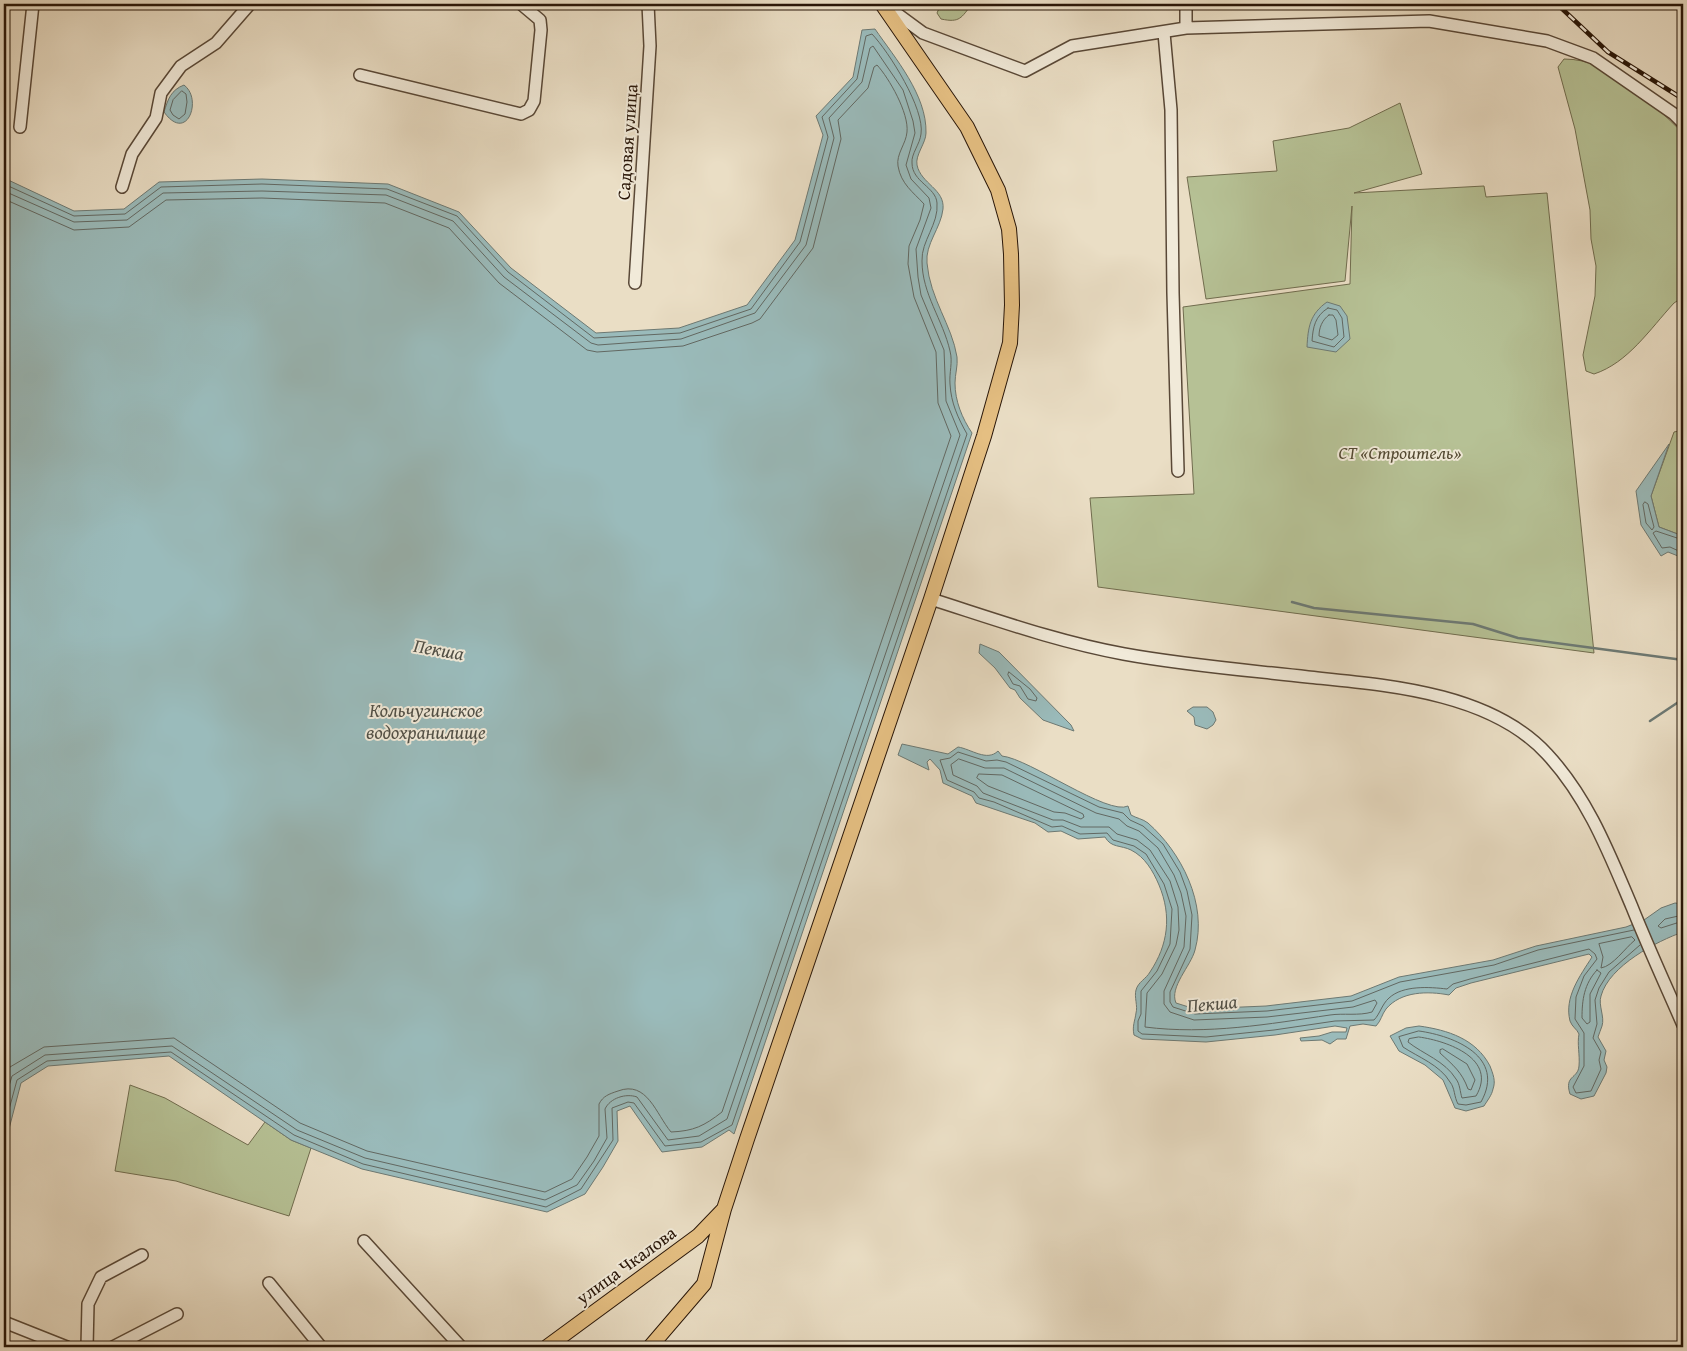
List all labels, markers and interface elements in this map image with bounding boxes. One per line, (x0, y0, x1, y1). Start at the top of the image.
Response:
street label: Садовая улица (609, 83, 645, 201)
park label: СТ «Строитель» (1339, 439, 1461, 466)
water label: Пекша (412, 631, 467, 667)
water label: Кольчугинское водохранилище (366, 696, 486, 746)
water label: Пекша (1186, 987, 1239, 1019)
street label: улица Чкалова (570, 1219, 682, 1311)

